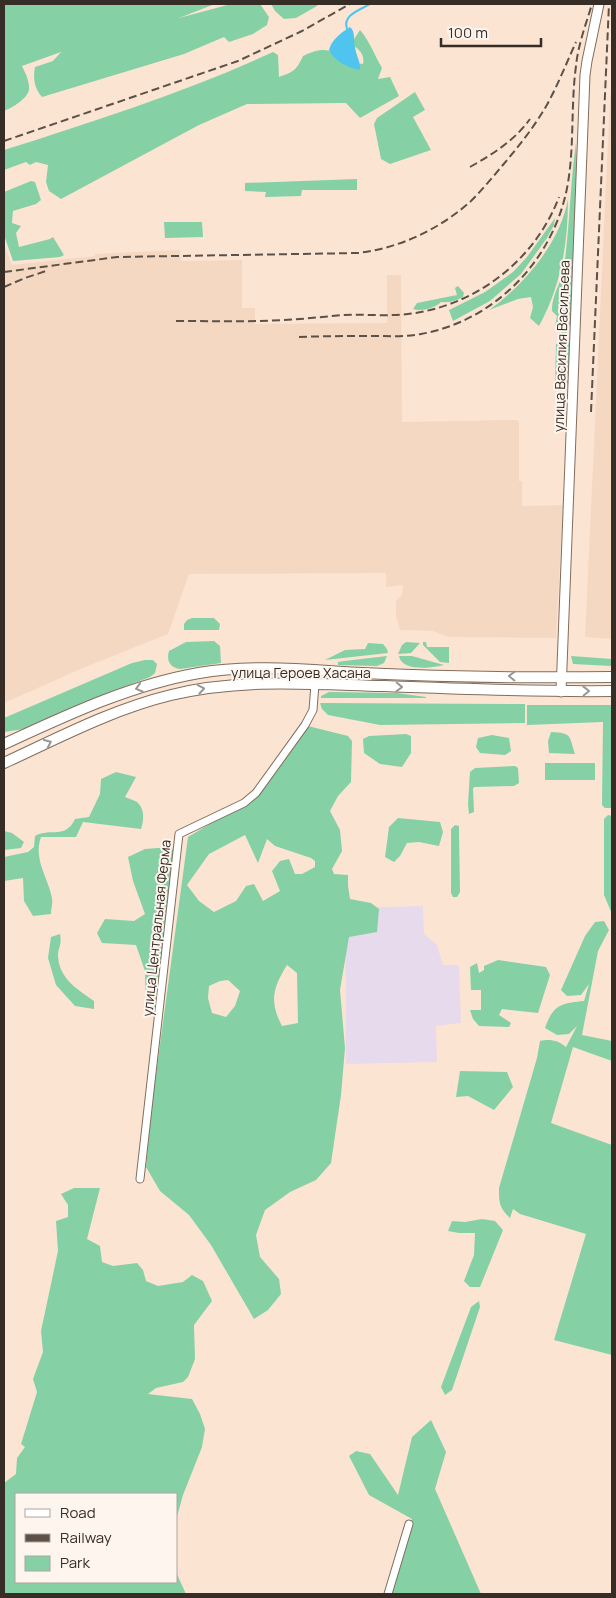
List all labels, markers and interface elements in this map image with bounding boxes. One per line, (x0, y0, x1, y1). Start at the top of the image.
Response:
scale bar (441, 15, 541, 47)
text: 100 m (448, 22, 488, 43)
street label: улица Василия Васильева (549, 260, 573, 432)
street label: улица Героев Хасана (231, 663, 371, 682)
one-way arrow (508, 671, 516, 681)
one-way arrow (135, 682, 143, 692)
one-way arrow (395, 682, 403, 692)
one-way arrow (196, 684, 205, 695)
one-way arrow (583, 686, 591, 696)
one-way arrow (43, 738, 52, 749)
street label: улица Центральная Ферма (137, 839, 175, 1017)
legend (15, 1493, 178, 1583)
text: Road (60, 1502, 96, 1523)
text: Railway (60, 1527, 112, 1548)
text: Park (60, 1552, 90, 1573)

